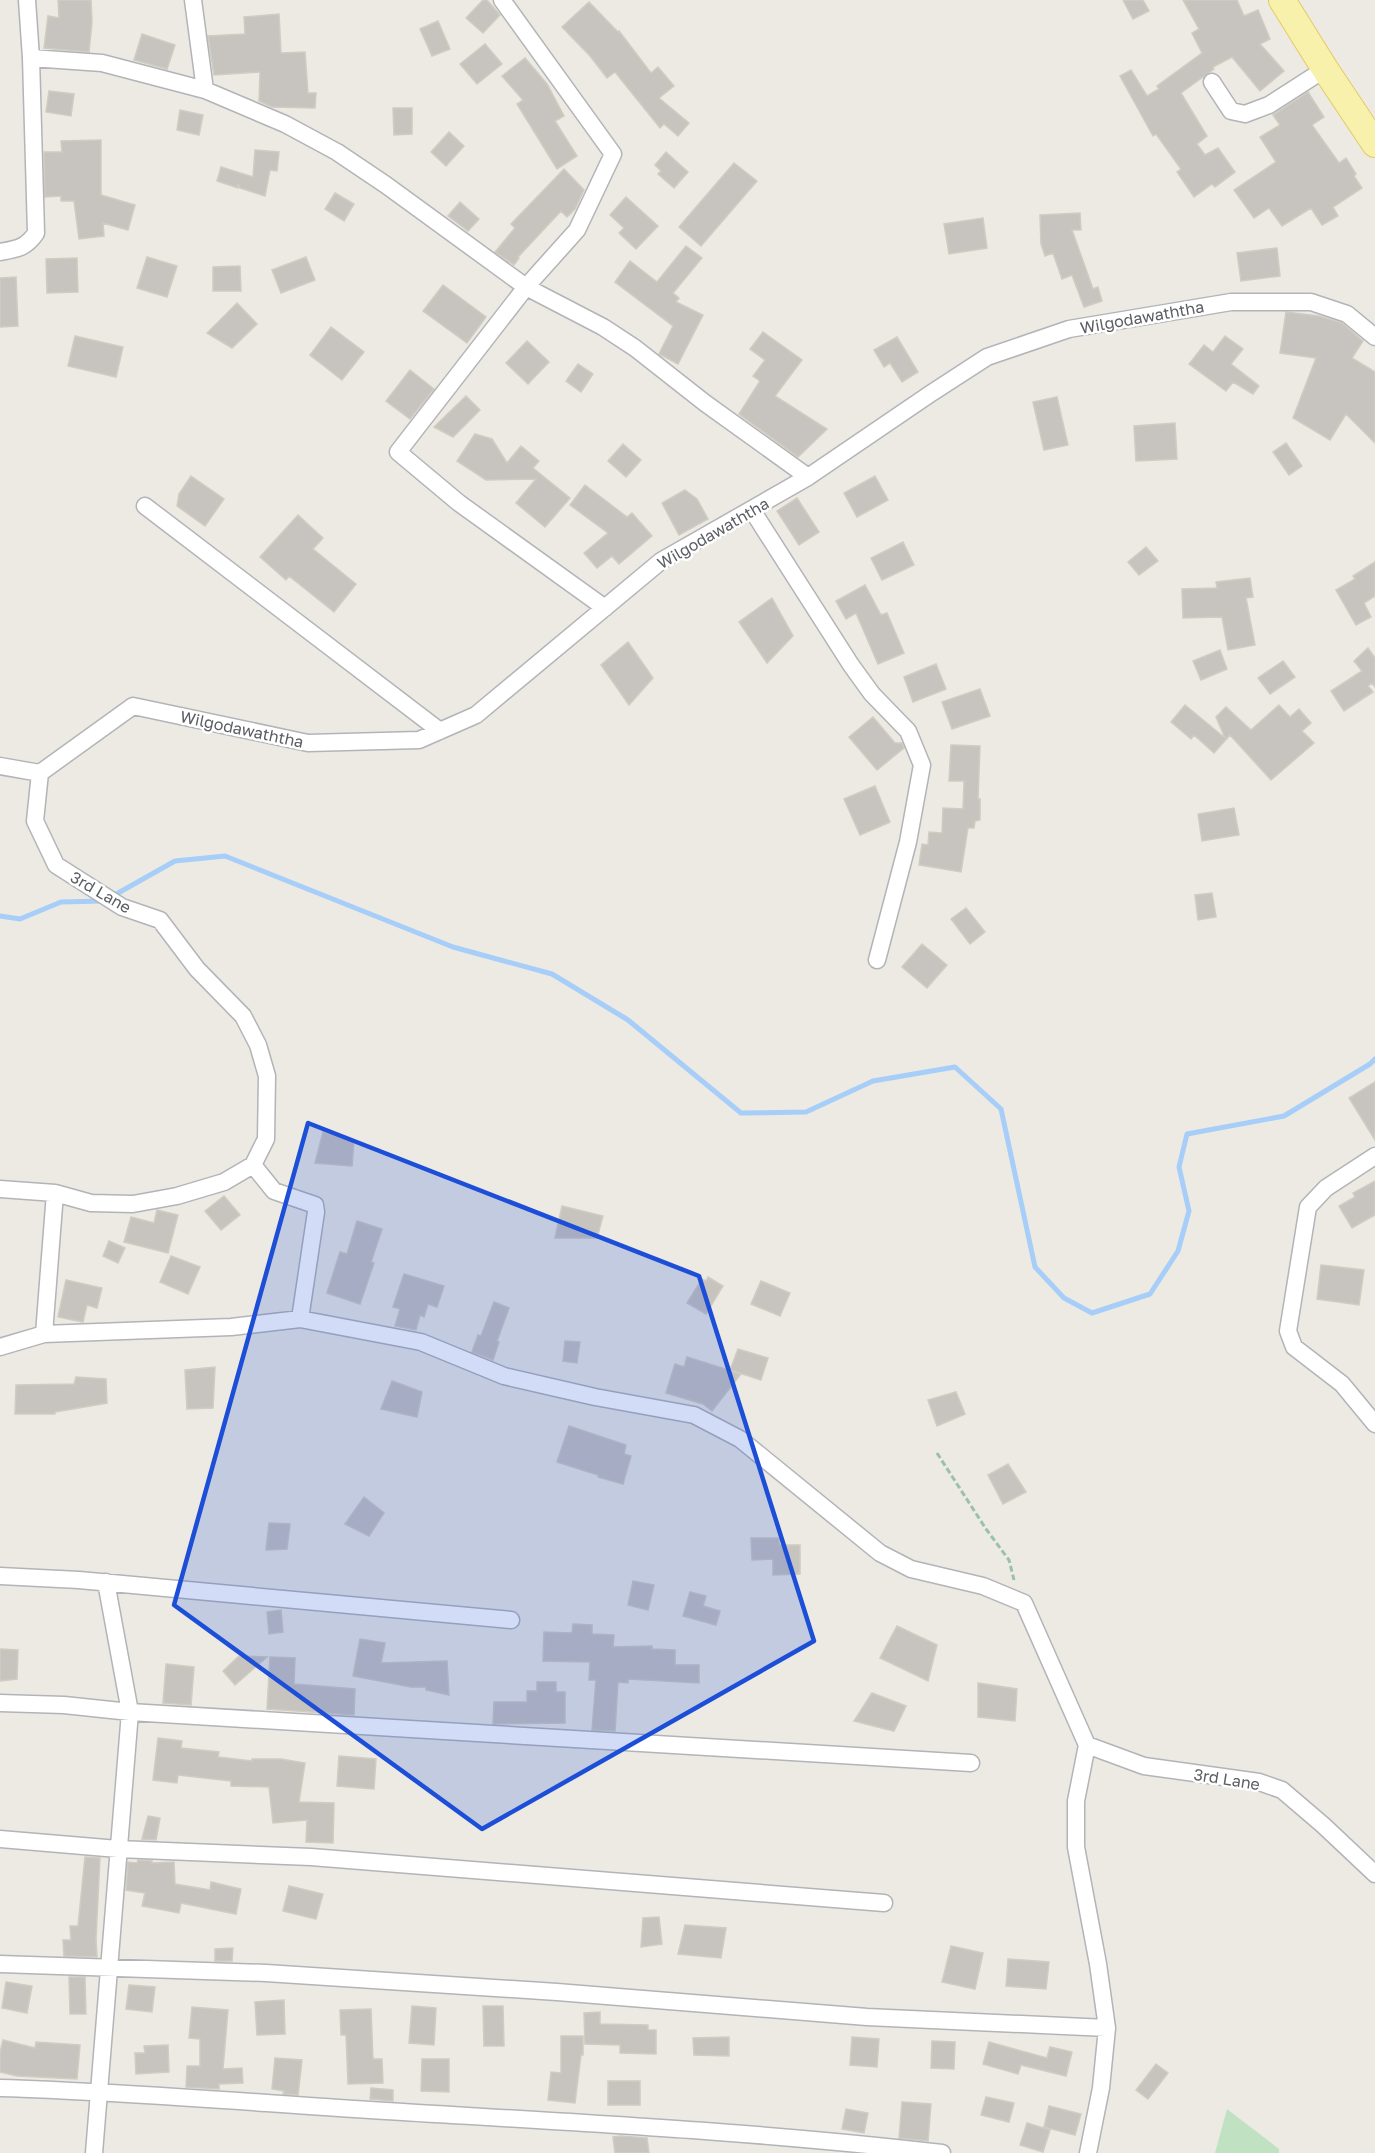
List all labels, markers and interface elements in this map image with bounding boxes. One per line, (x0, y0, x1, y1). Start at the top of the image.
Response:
street label: Wilgodawaththa (1078, 296, 1206, 338)
street label: Wilgodawaththa (654, 493, 772, 573)
street label: Wilgodawaththa (178, 706, 306, 752)
street label: 3rd Lane (67, 867, 135, 917)
street label: 3rd Lane (1192, 1764, 1262, 1794)

